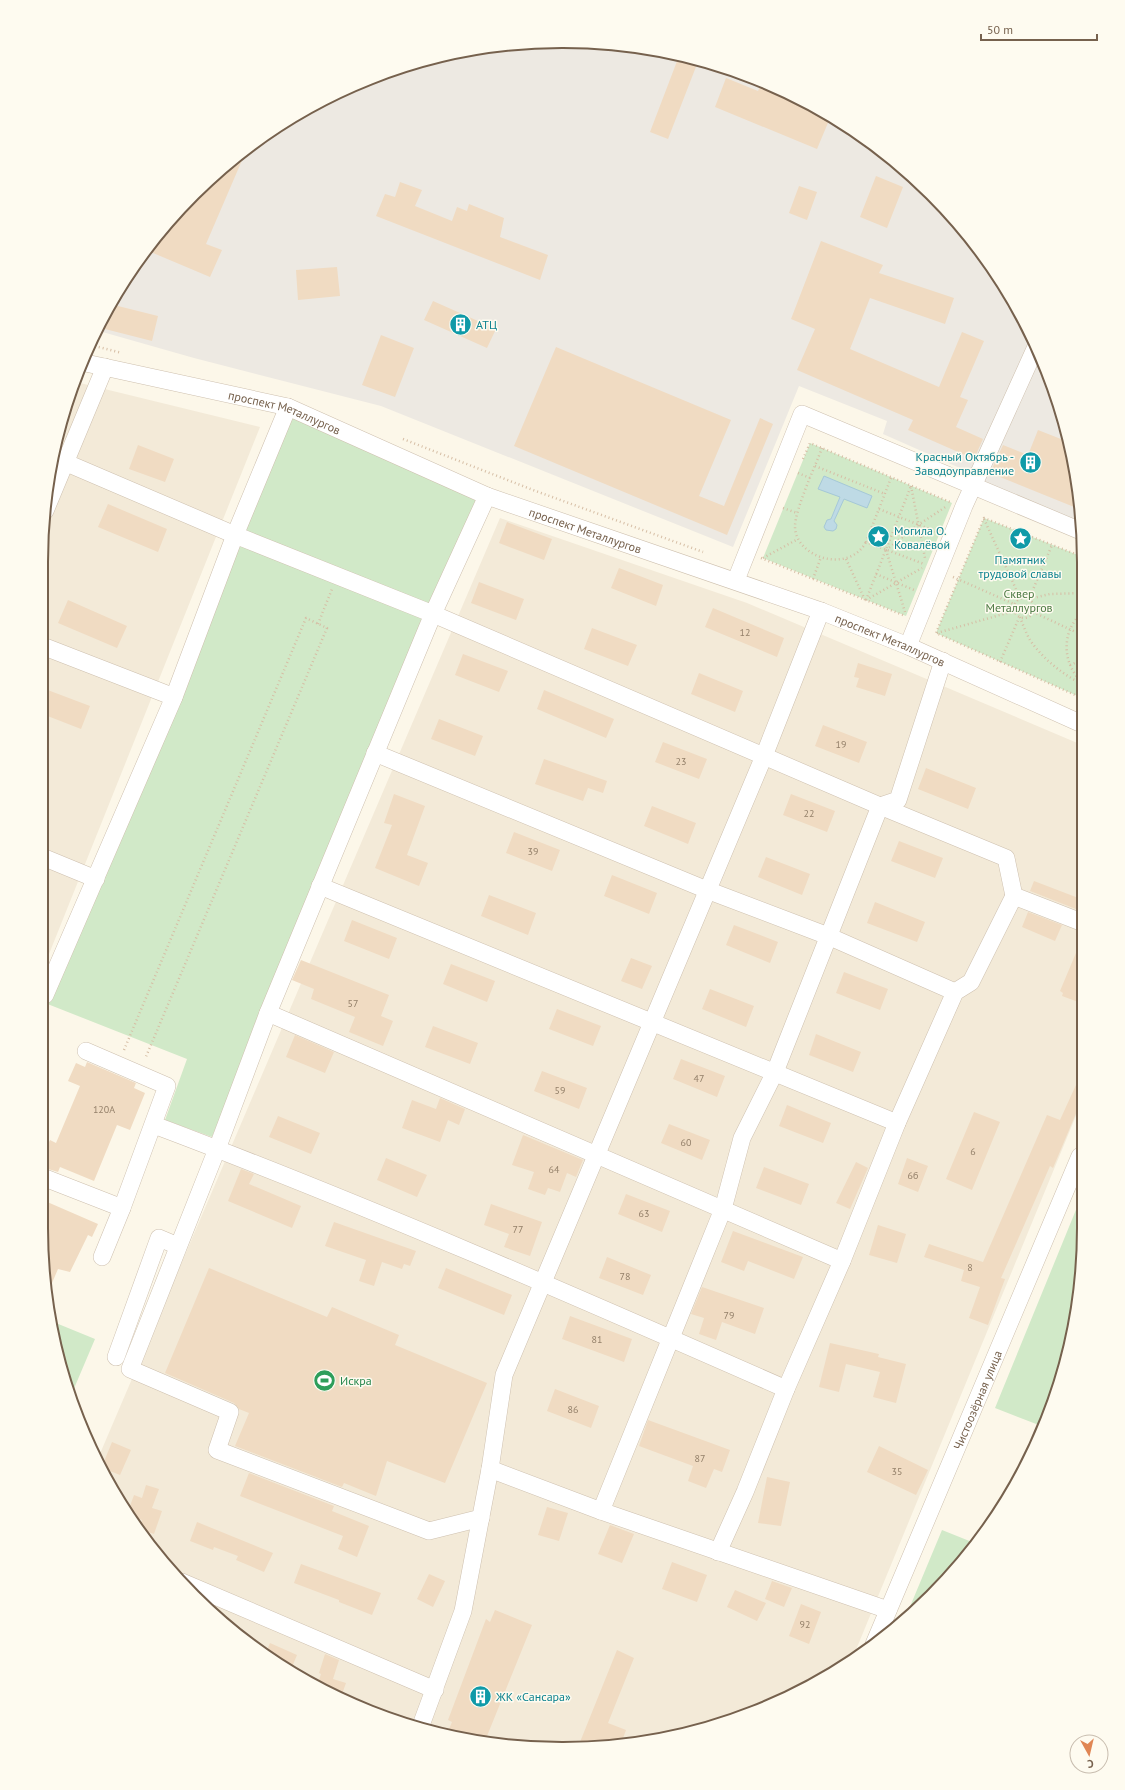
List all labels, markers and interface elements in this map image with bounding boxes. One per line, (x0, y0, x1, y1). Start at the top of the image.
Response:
scale bar (981, 16, 1097, 42)
text: 50 m (987, 22, 1013, 37)
building icon: АТЦ (447, 311, 473, 337)
place label: АТЦ (476, 317, 497, 332)
street label: проспект Металлургов (227, 387, 343, 437)
place label: Красный Октябрь - Заводоуправление (915, 449, 1014, 478)
building icon: Красный Октябрь - Заводоуправление (1017, 450, 1043, 476)
street label: проспект Металлургов (527, 504, 644, 556)
place label: Могила О. Ковалёвой (894, 523, 950, 552)
place icon: Могила О. Ковалёвой (865, 524, 891, 550)
place icon: Памятник трудовой славы (1007, 525, 1033, 551)
place label: Памятник трудовой славы (979, 552, 1061, 581)
park label: Сквер Металлургов (985, 586, 1053, 615)
street label: проспект Металлургов (833, 610, 948, 669)
house number: 12 (740, 626, 750, 639)
house number: 19 (836, 738, 846, 751)
house number: 23 (676, 755, 686, 768)
house number: 22 (804, 807, 814, 820)
house number: 39 (528, 845, 538, 858)
house number: 57 (348, 997, 358, 1010)
house number: 47 (694, 1072, 704, 1085)
house number: 59 (555, 1084, 565, 1097)
house number: 120А (93, 1103, 115, 1116)
house number: 60 (681, 1136, 692, 1149)
house number: 6 (970, 1145, 976, 1158)
house number: 64 (549, 1163, 560, 1176)
house number: 6б (908, 1169, 918, 1182)
house number: 63 (639, 1207, 649, 1220)
house number: 77 (513, 1223, 523, 1236)
house number: 8 (967, 1261, 973, 1274)
house number: 78 (620, 1270, 630, 1283)
house number: 79 (724, 1309, 734, 1322)
house number: 81 (592, 1333, 602, 1346)
street label: Чистоозёрная улица (949, 1348, 1005, 1452)
sports icon: Искра (312, 1367, 338, 1393)
place label: Искра (340, 1373, 372, 1388)
house number: 86 (568, 1403, 578, 1416)
house number: 87 (695, 1452, 705, 1465)
house number: 35 (892, 1465, 902, 1478)
house number: 92 (800, 1618, 810, 1631)
building icon: ЖК «Сансара» (467, 1683, 493, 1709)
place label: ЖК «Сансара» (495, 1689, 571, 1704)
north arrow (1069, 1734, 1109, 1774)
text: С (1086, 1757, 1094, 1771)

